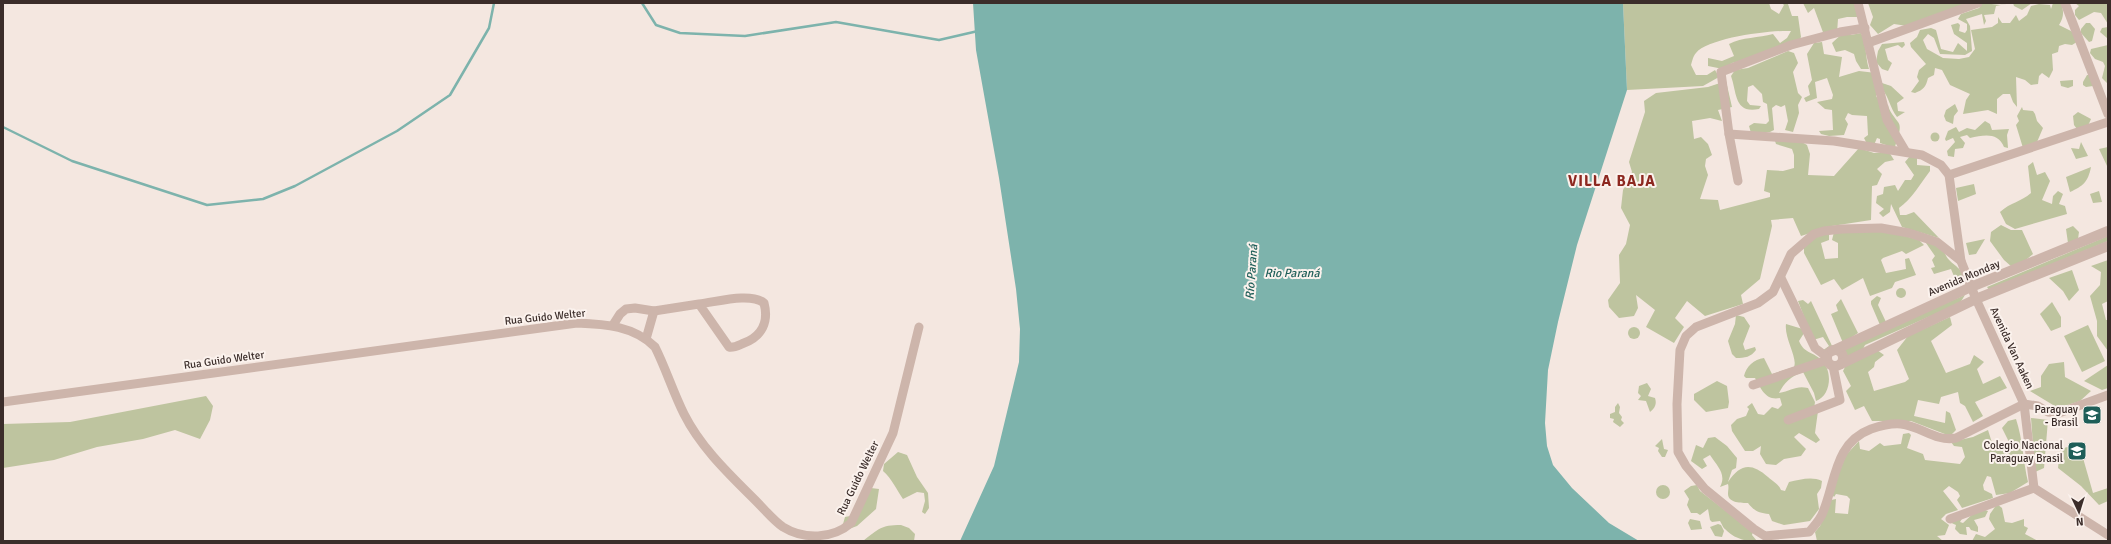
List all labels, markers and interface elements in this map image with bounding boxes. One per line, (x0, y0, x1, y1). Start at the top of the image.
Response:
district label: VILLA BAJA (1568, 172, 1656, 190)
water label: Río Paraná (1243, 243, 1261, 300)
street label: Avenida Monday (1926, 257, 2003, 299)
water label: Rio Paraná (1264, 266, 1320, 281)
street label: Avenida Van Aaken (1987, 305, 2037, 391)
street label: Rua Guido Welter (504, 306, 586, 328)
street label: Rua Guido Welter (183, 348, 265, 372)
place label: Paraguay - Brasil (2035, 403, 2079, 429)
school or university icon: Paraguay - Brasil (2081, 404, 2103, 426)
street label: Rua Guido Welter (834, 439, 882, 517)
place label: Colegio Nacional Paraguay Brasil (1983, 439, 2063, 465)
school or university icon: Colegio Nacional Paraguay Brasil (2066, 440, 2088, 462)
north arrow (2059, 492, 2099, 532)
text: N (2075, 515, 2084, 528)

